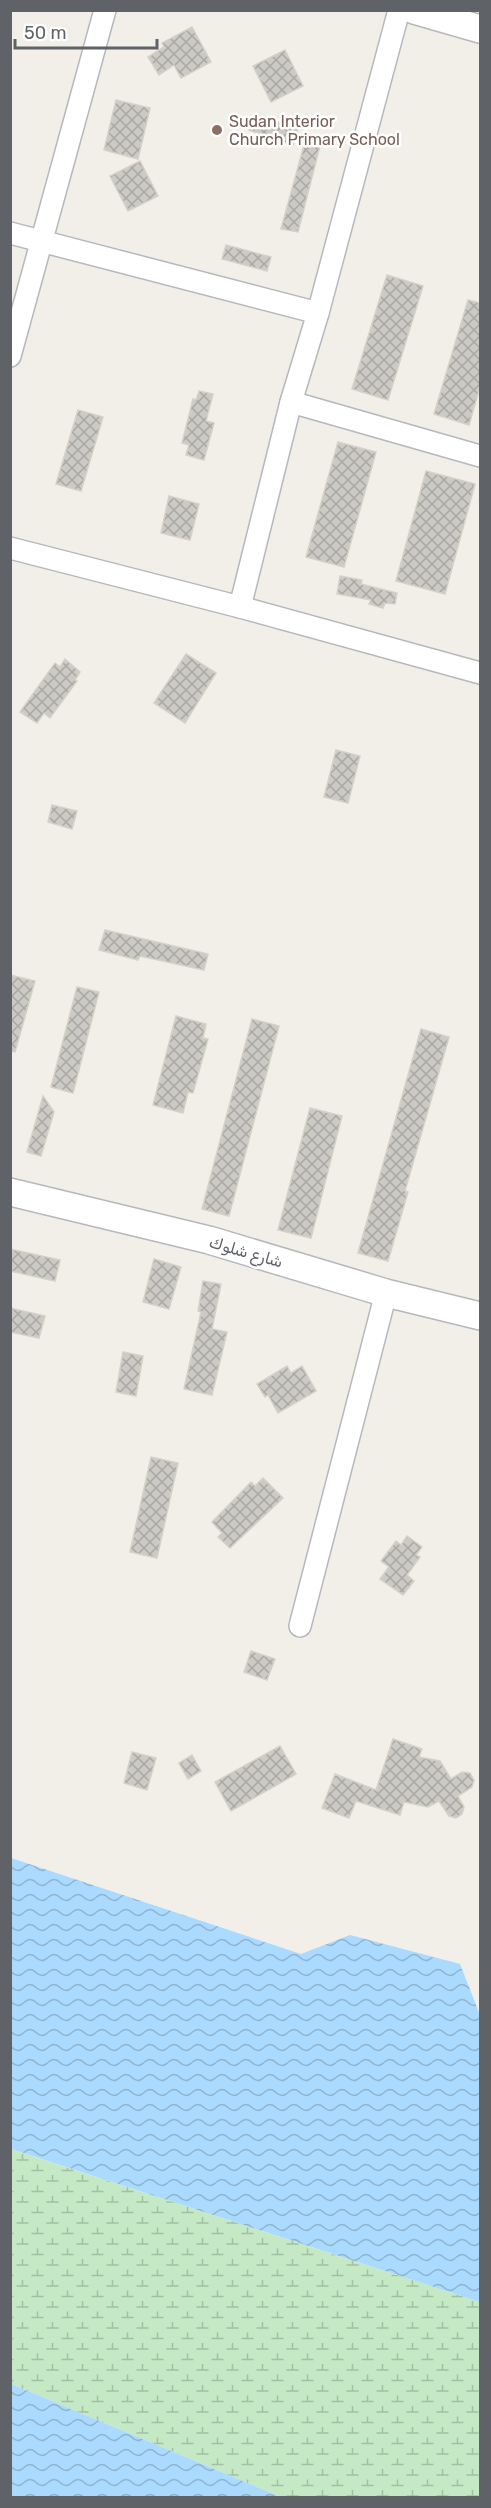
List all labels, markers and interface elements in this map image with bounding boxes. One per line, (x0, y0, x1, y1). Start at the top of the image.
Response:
scale bar (15, 12, 158, 50)
text: 50 m (24, 22, 67, 44)
place label: Sudan Interior Church Primary School (229, 112, 400, 149)
marker: Sudan Interior Church Primary School (210, 123, 224, 137)
street label: شارع شلوك (206, 1232, 285, 1274)

